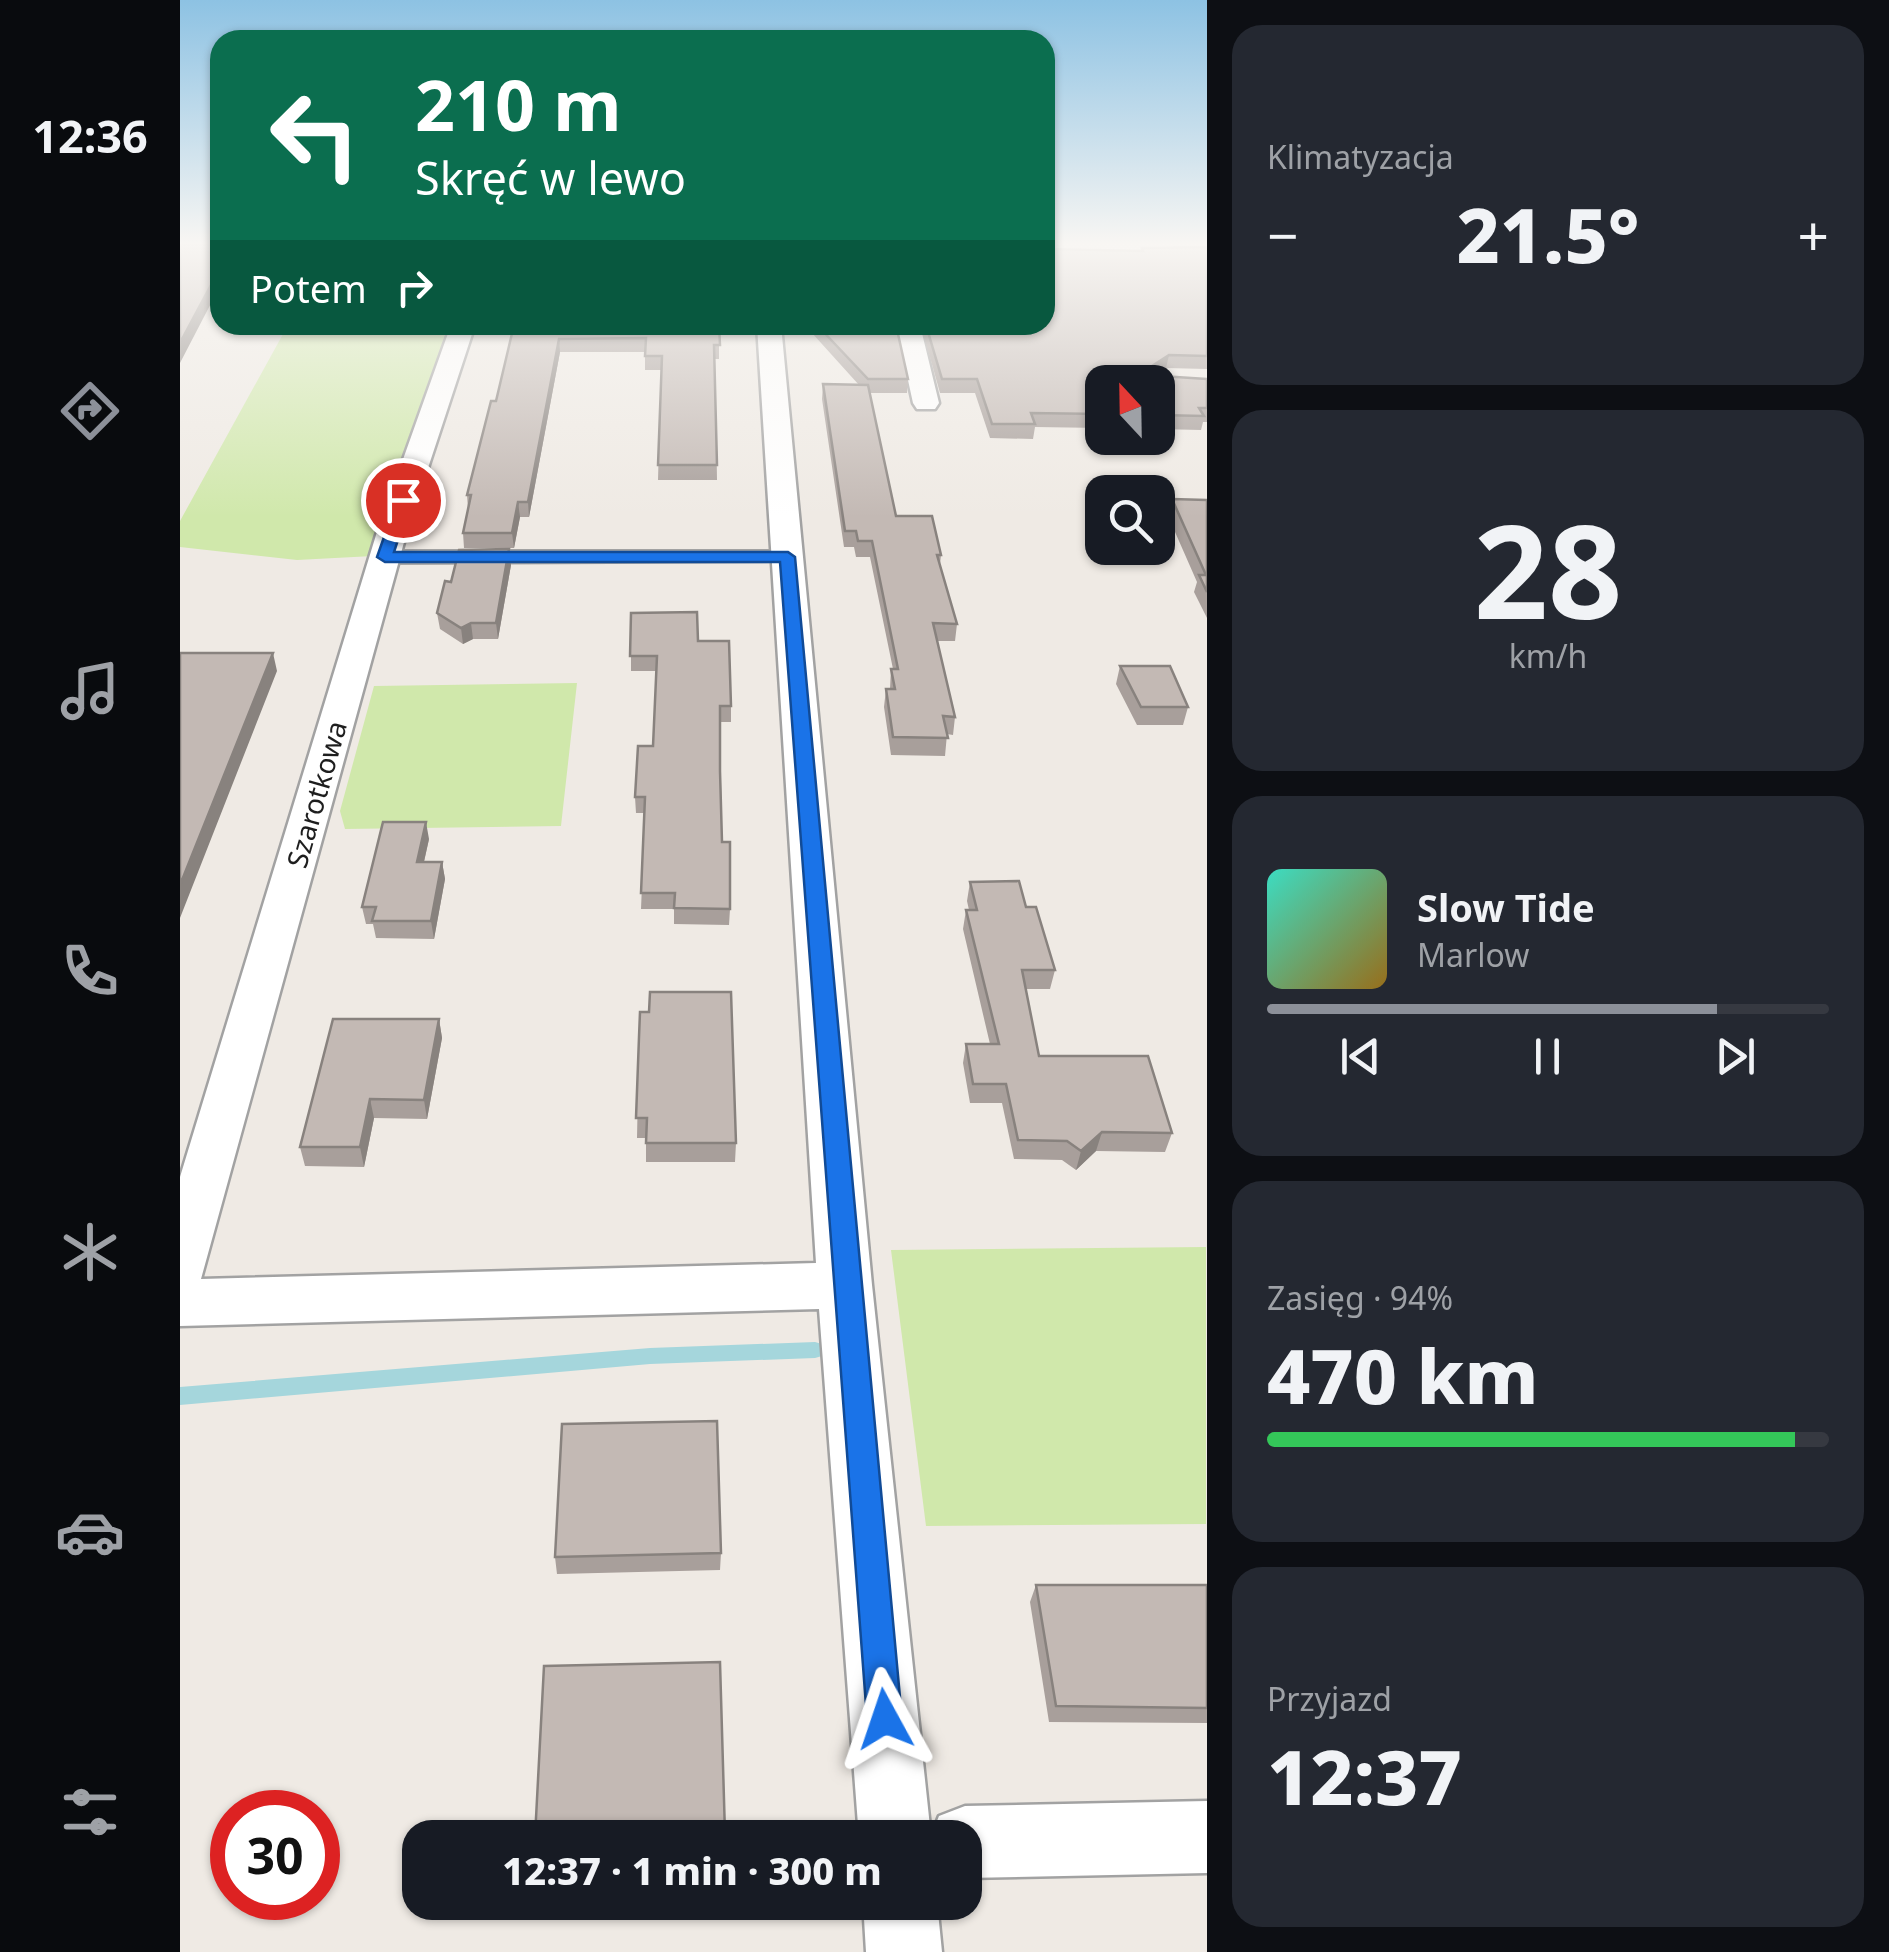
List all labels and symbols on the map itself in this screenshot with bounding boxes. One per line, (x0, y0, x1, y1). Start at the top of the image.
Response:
north arrow (1085, 365, 1175, 455)
pin (361, 458, 446, 543)
street label: Szarotkowa (277, 716, 355, 872)
position arrow (833, 1667, 937, 1771)
speed limit sign: 30 (210, 1790, 340, 1920)

